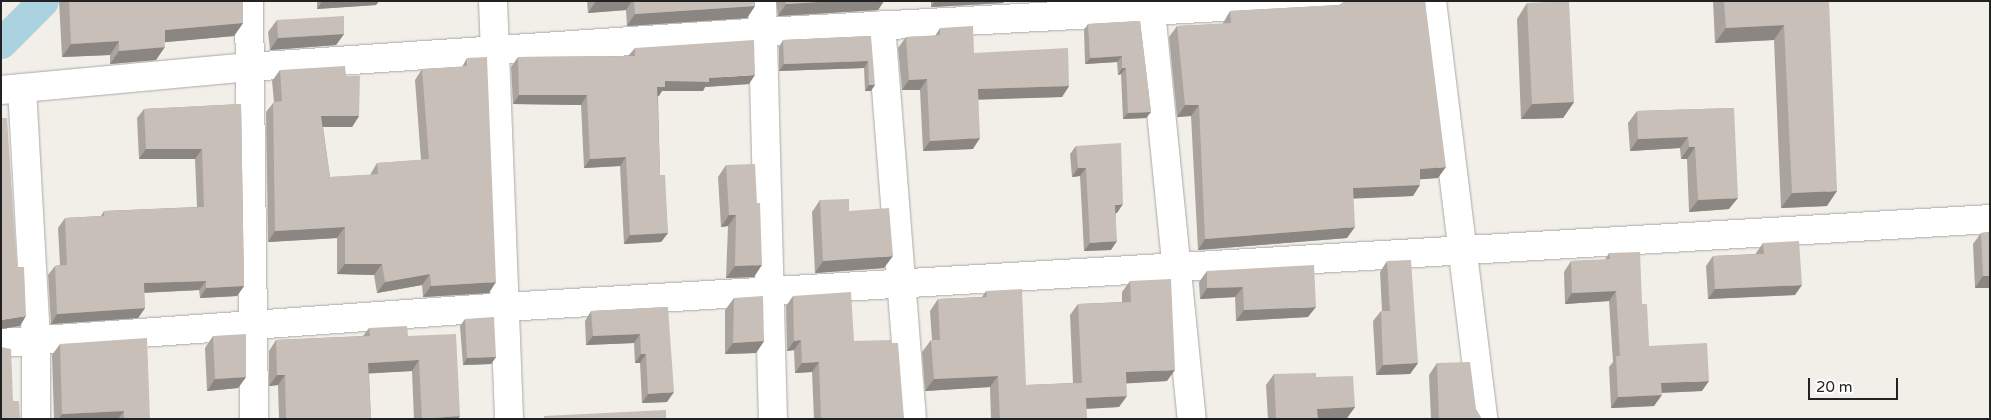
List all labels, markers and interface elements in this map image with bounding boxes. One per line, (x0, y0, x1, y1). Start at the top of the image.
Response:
scale bar (1811, 368, 1901, 400)
text: 20 m (1816, 378, 1853, 396)

